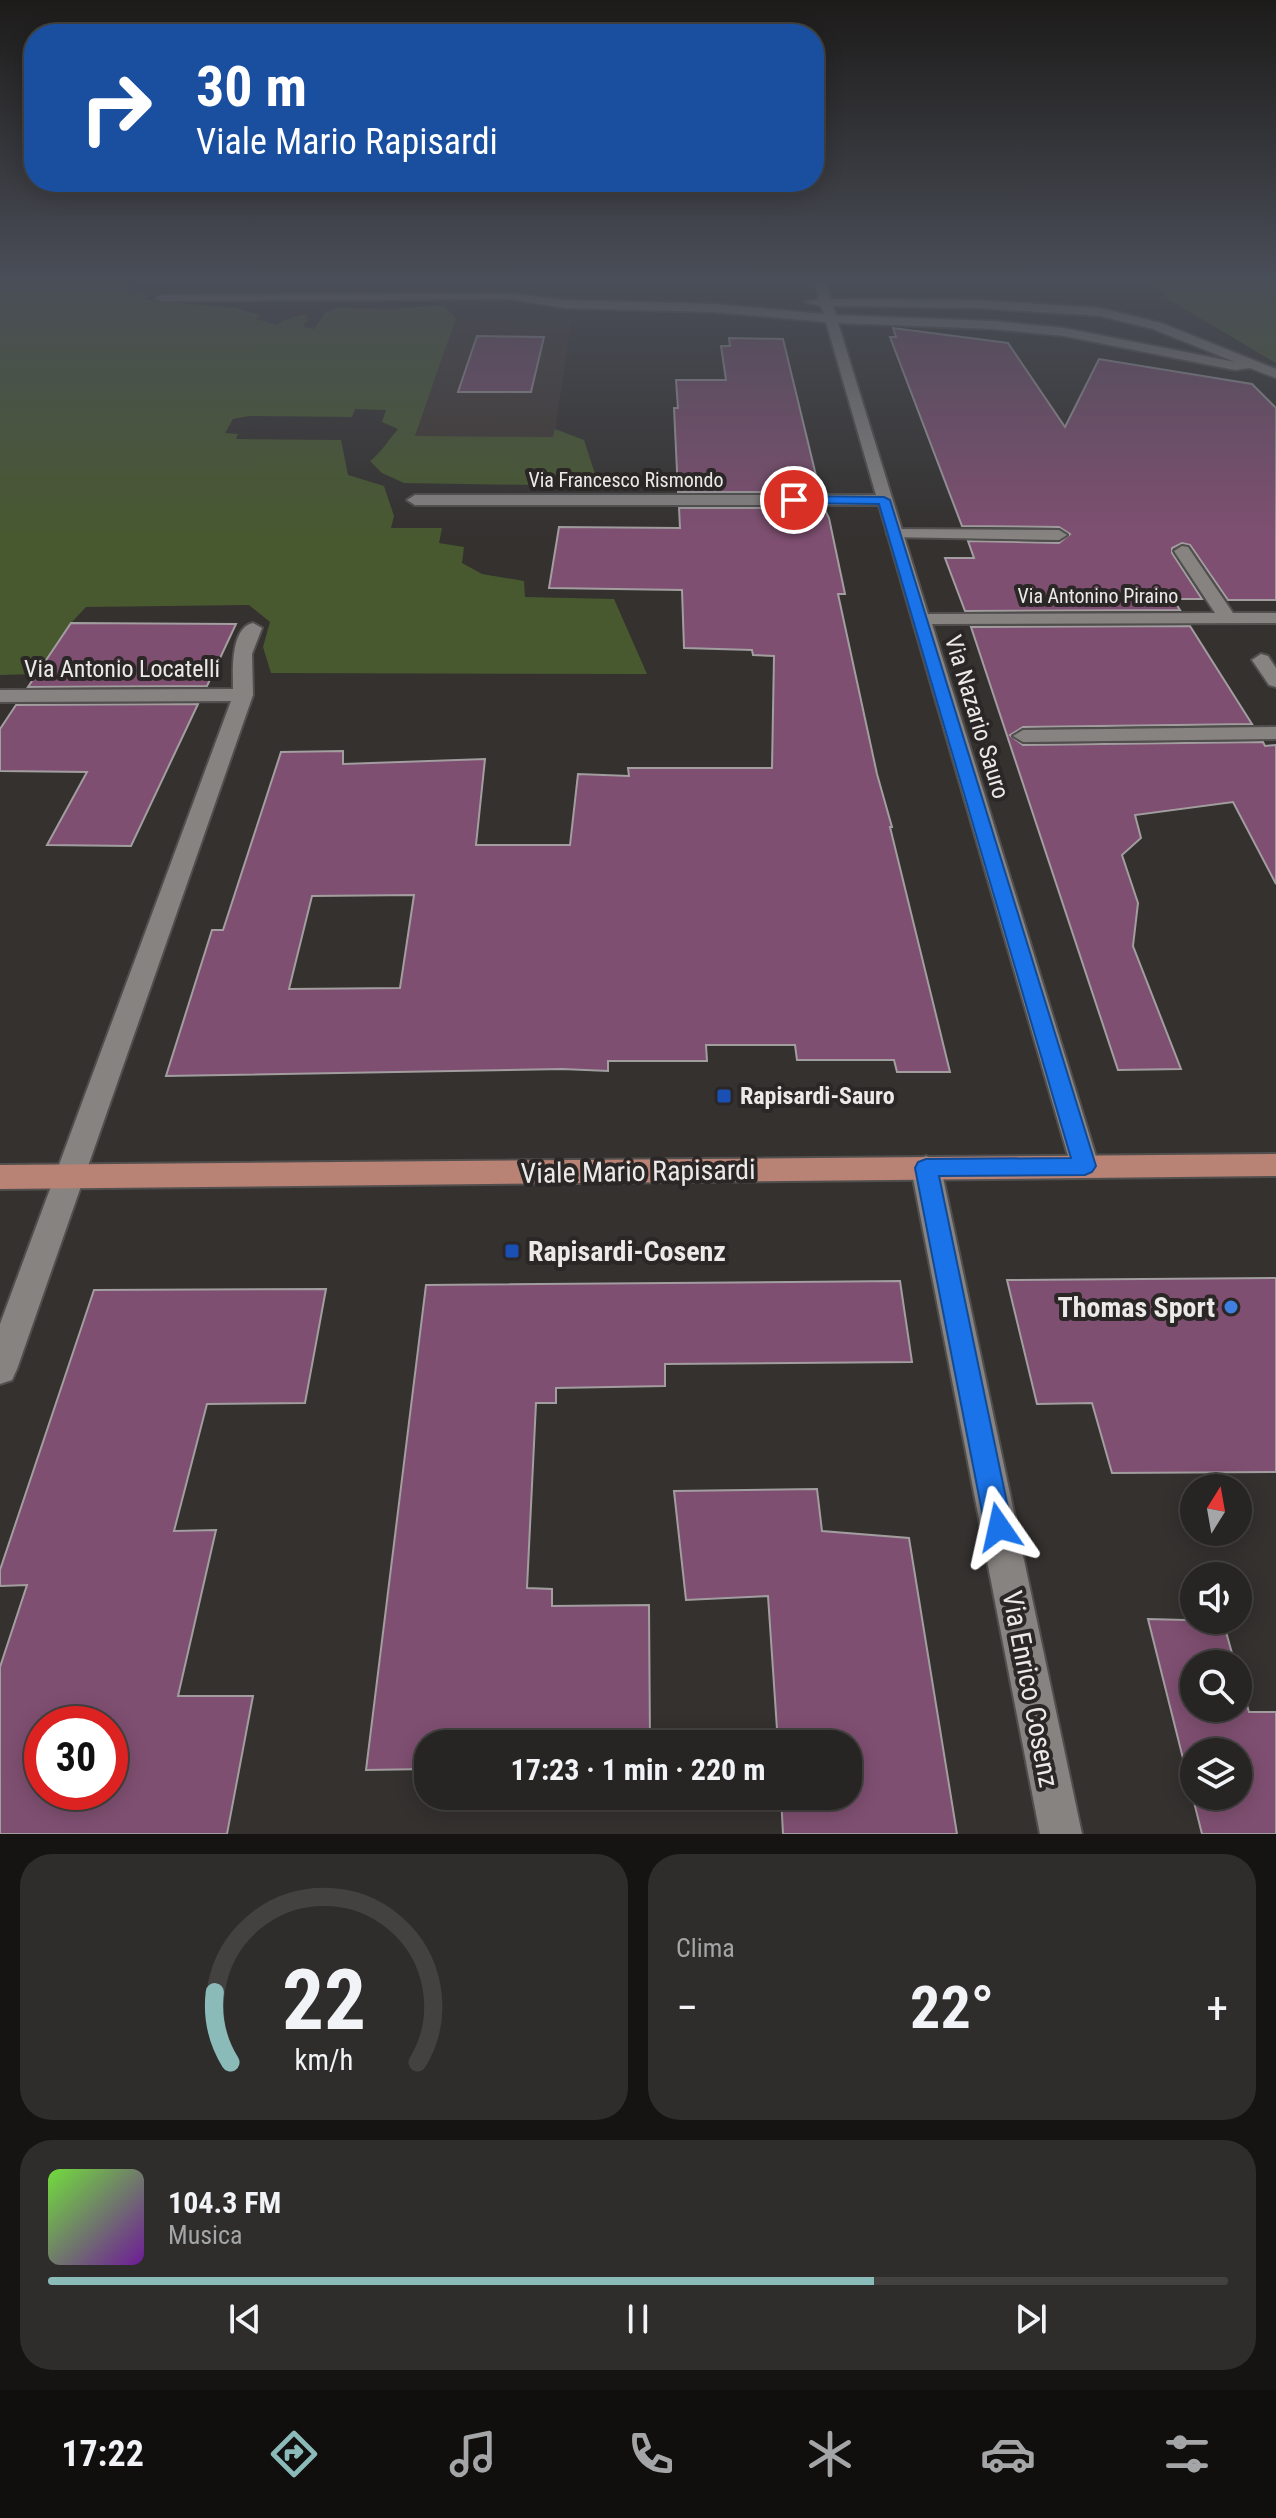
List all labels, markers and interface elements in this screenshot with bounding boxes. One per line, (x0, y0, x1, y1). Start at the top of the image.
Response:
text: 30 m (196, 54, 307, 120)
icon: right (64, 56, 168, 160)
text: Viale Mario Rapisardi (196, 121, 498, 163)
pin (760, 466, 828, 534)
street label: Via Francesco Rismondo (529, 468, 723, 492)
icon: arrive (772, 478, 816, 522)
street label: Via Antonino Piraino (1018, 584, 1178, 608)
street label: Via Nazario Sauro (939, 632, 1015, 802)
street label: Via Antonio Locatelli (24, 655, 220, 683)
place label: Rapisardi-Sauro (740, 1082, 895, 1110)
marker: Rapisardi-Sauro (715, 1087, 733, 1105)
street label: Viale Mario Rapisardi (520, 1153, 756, 1190)
place label: Rapisardi-Cosenz (528, 1235, 726, 1268)
marker: Rapisardi-Cosenz (503, 1242, 521, 1260)
place label: Thomas Sport (1058, 1291, 1215, 1324)
marker: Thomas Sport (1222, 1298, 1240, 1316)
north arrow (1180, 1474, 1252, 1546)
map controls (1180, 1474, 1252, 1810)
position arrow (957, 1485, 1041, 1569)
button: sound (1180, 1562, 1252, 1634)
street label: Via Enrico Cosenz (995, 1588, 1066, 1790)
button: search (1180, 1650, 1252, 1722)
speed limit sign: 30 (24, 1706, 128, 1810)
button: layers (1180, 1738, 1252, 1810)
text: 17:23 · 1 min · 220 m (511, 1752, 765, 1787)
text: Clima (676, 1933, 735, 1963)
text: 22 (282, 1952, 366, 2049)
text: 22° (910, 1972, 994, 2043)
text: − (676, 1982, 698, 2034)
text: + (1206, 1982, 1228, 2034)
text: km/h (295, 2043, 353, 2077)
text: 104.3 FM (168, 2185, 281, 2220)
text: Musica (168, 2220, 243, 2250)
icon: previous (223, 2297, 267, 2341)
icon: pause (616, 2297, 660, 2341)
icon: next (1009, 2297, 1053, 2341)
icon: directions (266, 2426, 322, 2482)
icon: music (445, 2426, 501, 2482)
icon: phone (623, 2426, 679, 2482)
icon: climate (802, 2426, 858, 2482)
icon: car (980, 2426, 1036, 2482)
icon: filters (1159, 2426, 1215, 2482)
text: 17:22 (61, 2433, 144, 2475)

